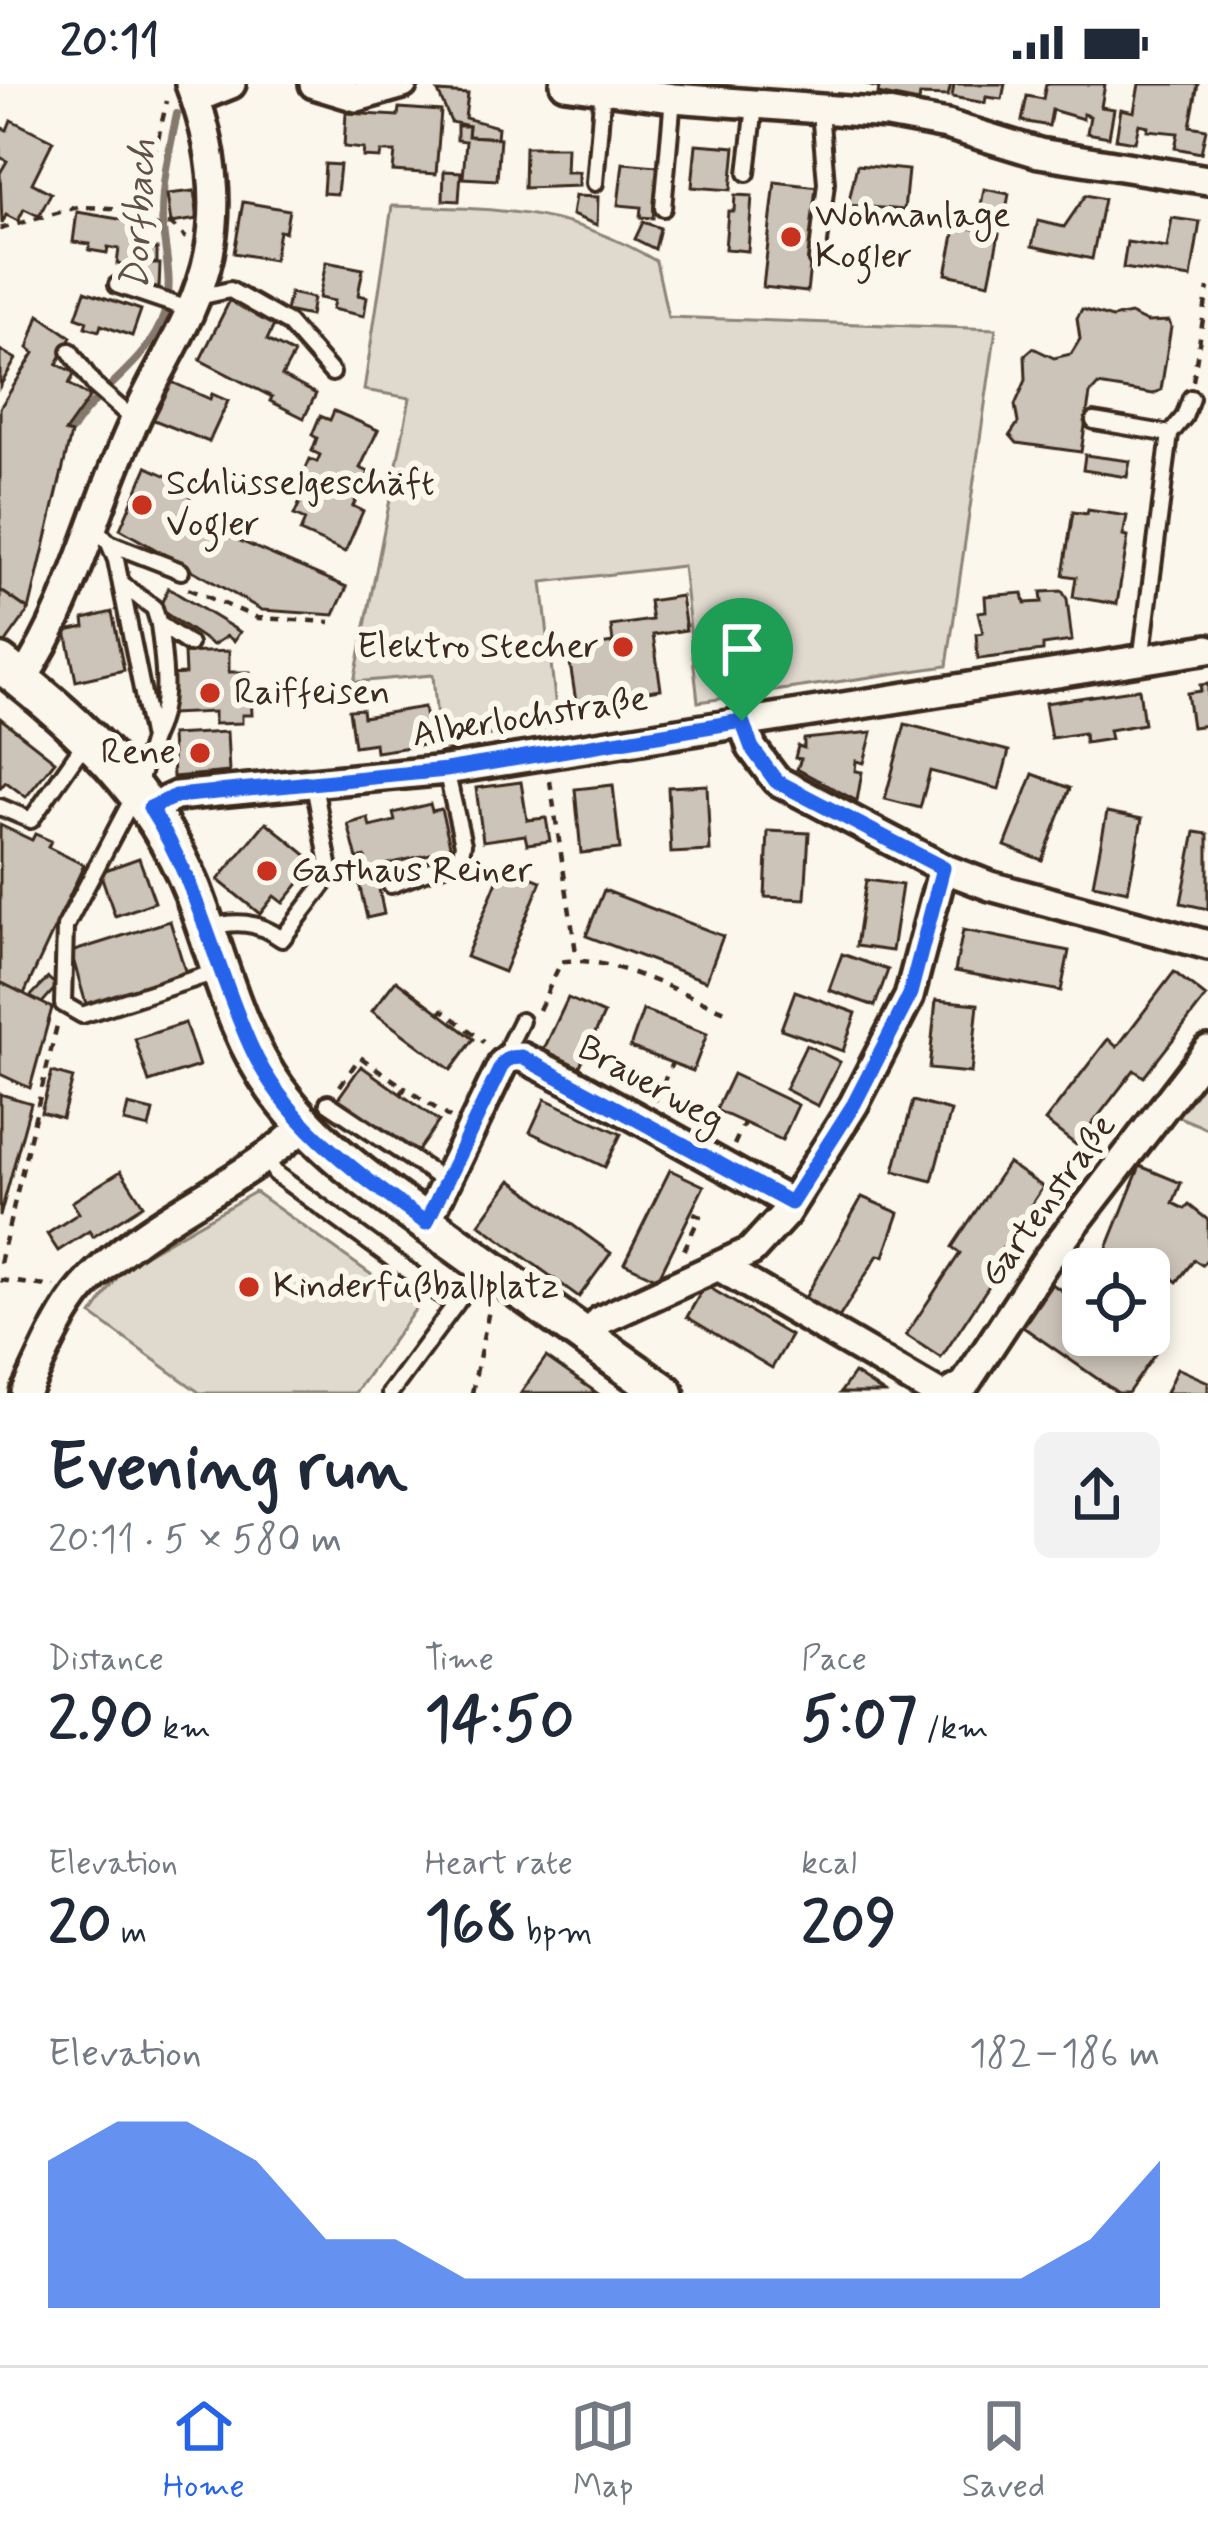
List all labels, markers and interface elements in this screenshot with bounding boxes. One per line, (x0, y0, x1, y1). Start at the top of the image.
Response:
text: 20:11 (60, 13, 159, 72)
water label: Dorfbach (111, 138, 169, 292)
place label: Wohnanlage Kogler (815, 193, 1010, 284)
marker: Wohnanlage Kogler (778, 224, 804, 250)
place label: Schlüsselgeschäft Vogler (166, 461, 435, 552)
marker: Schlüsselgeschäft Vogler (129, 492, 155, 518)
pin (691, 598, 793, 721)
icon: arrive (709, 616, 775, 682)
place label: Elektro Stecher (357, 624, 599, 671)
marker: Elektro Stecher (610, 634, 636, 660)
place label: Raiffeisen (234, 670, 390, 717)
street label: Alberlochstraße (409, 676, 651, 760)
marker: Raiffeisen (197, 680, 223, 706)
place label: Rene (101, 730, 176, 777)
marker: Rene (187, 740, 213, 766)
place label: Gasthaus Reiner (291, 848, 533, 895)
marker: Gasthaus Reiner (254, 858, 280, 884)
street label: Brauerweg (567, 1026, 732, 1146)
street label: Gartenstraße (970, 1105, 1128, 1297)
map controls (1062, 1248, 1170, 1356)
button: locate (1062, 1248, 1170, 1356)
place label: Kinderfußballplatz (273, 1264, 559, 1311)
marker: Kinderfußballplatz (236, 1274, 262, 1300)
text: Evening run (48, 1427, 408, 1513)
button: share (1034, 1432, 1160, 1558)
text: 20:11 · 5 × 580 m (48, 1515, 342, 1566)
text: Distance (48, 1638, 164, 1682)
text: Time (425, 1638, 494, 1682)
text: Pace (801, 1638, 867, 1682)
text: 2.90 (48, 1682, 154, 1761)
text: 14:50 (425, 1682, 574, 1761)
text: 5:07 (801, 1682, 917, 1761)
text: km (154, 1707, 211, 1751)
text: /km (917, 1707, 989, 1751)
text: Elevation (48, 1842, 178, 1886)
text: Heart rate (425, 1842, 573, 1886)
text: kcal (801, 1842, 857, 1886)
text: 20 (48, 1886, 112, 1965)
text: 168 (425, 1886, 517, 1965)
text: 209 (801, 1886, 897, 1965)
text: m (112, 1911, 147, 1955)
text: bpm (517, 1911, 592, 1955)
text: Elevation (48, 2029, 202, 2080)
text: 182–186 m (969, 2029, 1160, 2080)
tab: Home (163, 2393, 245, 2509)
tab: Map (570, 2393, 636, 2509)
tab: Saved (962, 2393, 1045, 2509)

